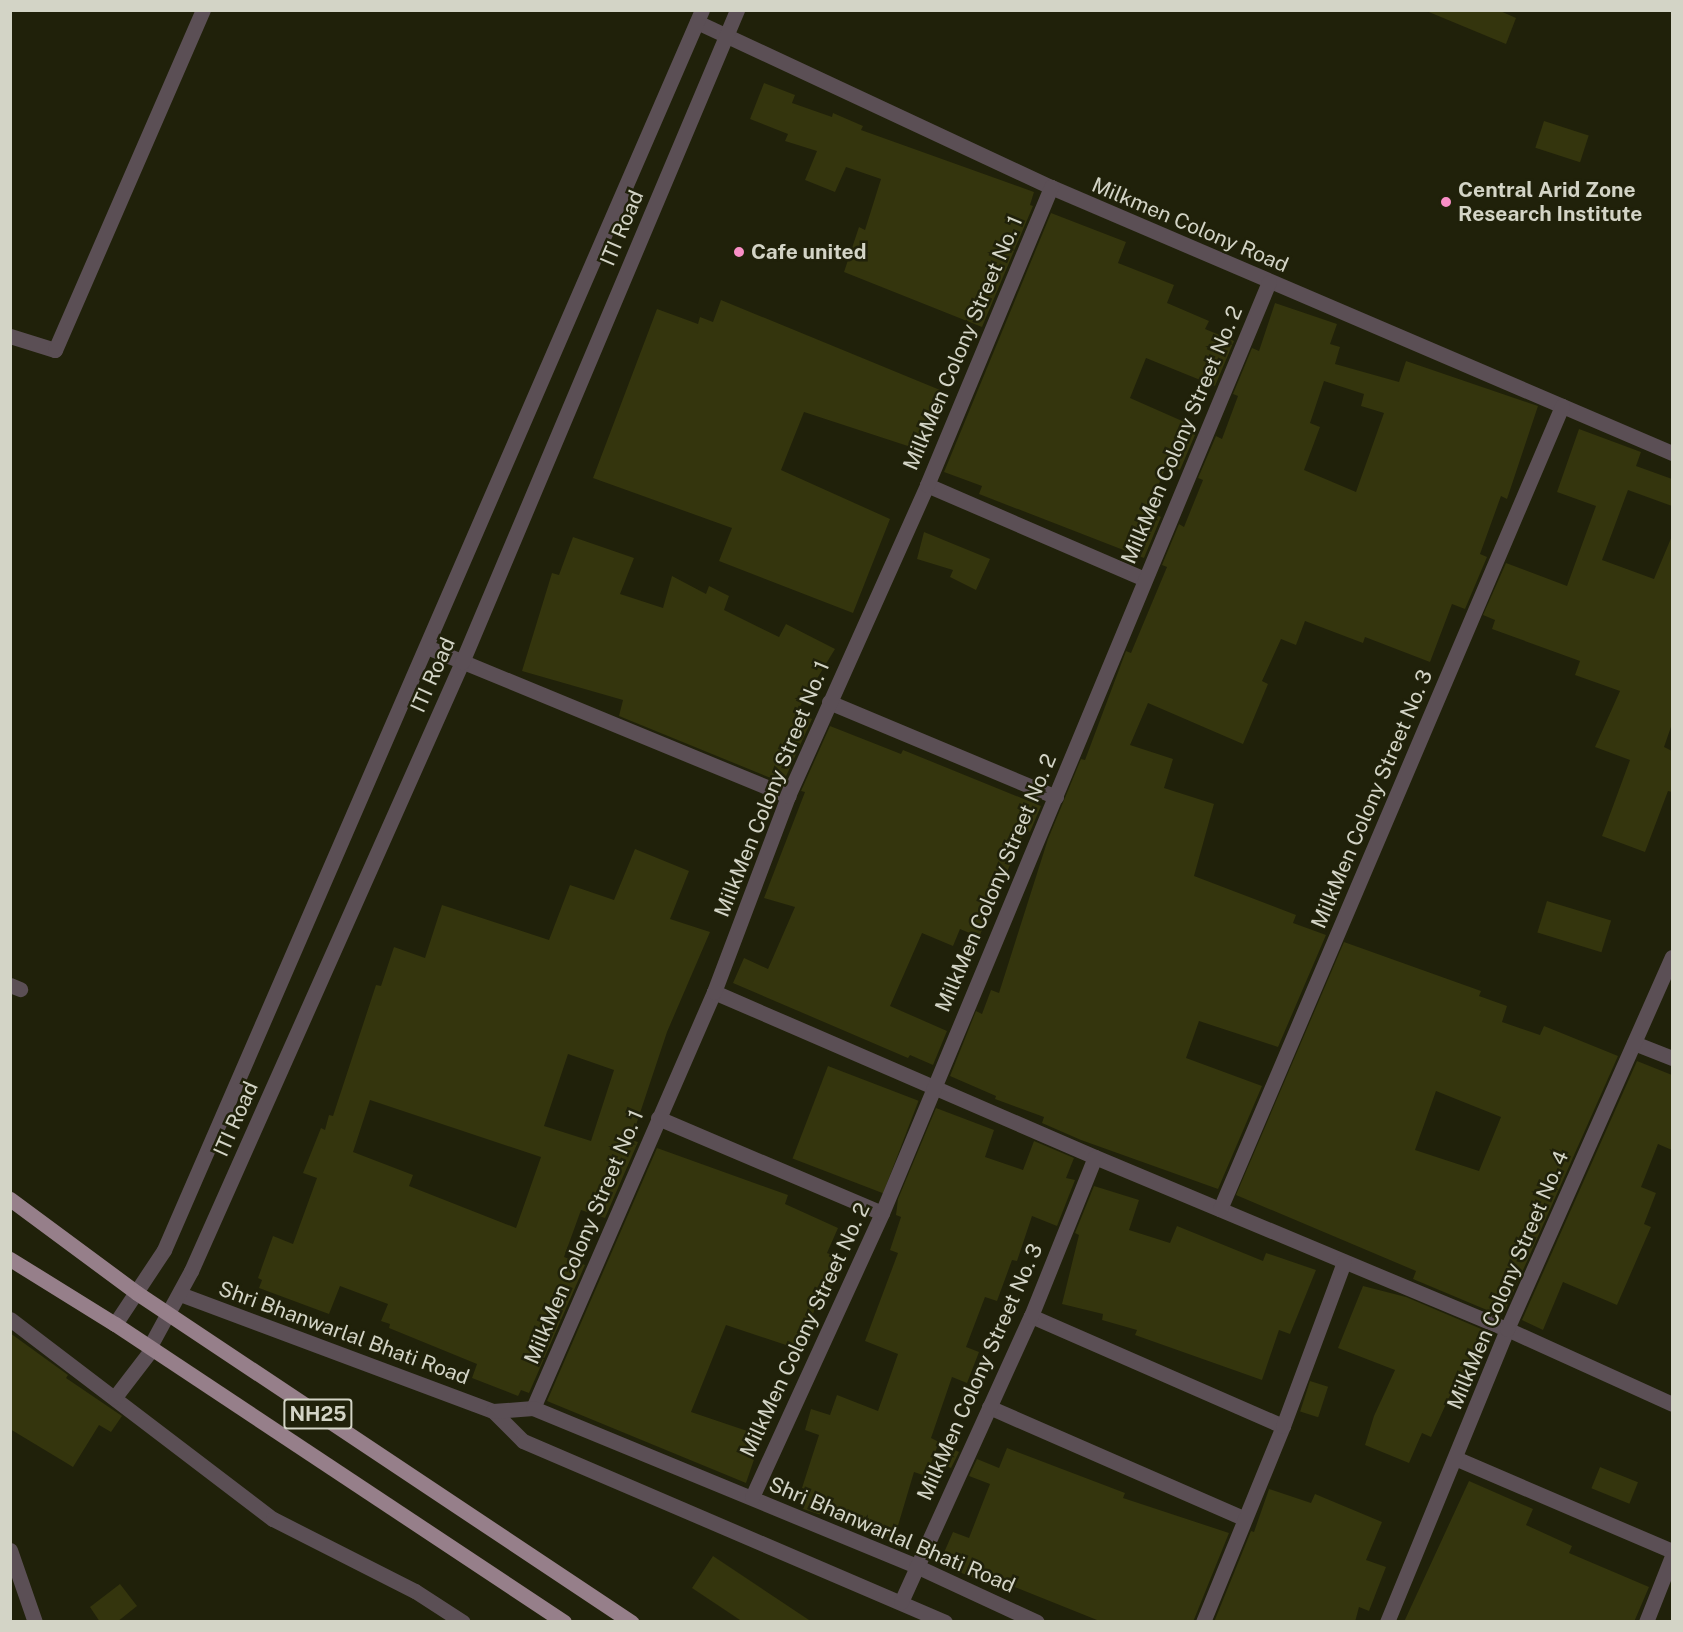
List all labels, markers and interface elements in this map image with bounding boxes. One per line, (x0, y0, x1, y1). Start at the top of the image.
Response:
street label: Milkmen Colony Road (1088, 172, 1292, 278)
place label: Central Arid Zone Research Institute (1458, 177, 1642, 227)
street label: ITI Road (595, 187, 649, 269)
marker: Central Arid Zone Research Institute (1439, 195, 1453, 209)
street label: MilkMen Colony Street No. 1 (898, 212, 1028, 474)
place label: Cafe united (751, 239, 867, 265)
marker: Cafe united (732, 245, 746, 259)
street label: MilkMen Colony Street No. 2 (1116, 302, 1248, 568)
street label: ITI Road (405, 634, 461, 716)
street label: MilkMen Colony Street No. 1 (709, 657, 835, 921)
street label: MilkMen Colony Street No. 3 (1306, 666, 1438, 932)
street label: MilkMen Colony Street No. 2 (930, 750, 1062, 1016)
street label: ITI Road (208, 1078, 264, 1160)
street label: MilkMen Colony Street No. 1 (519, 1106, 649, 1368)
street label: MilkMen Colony Street No. 4 (1442, 1147, 1574, 1413)
street label: MilkMen Colony Street No. 2 (735, 1199, 875, 1461)
street label: MilkMen Colony Street No. 3 (912, 1240, 1048, 1504)
street label: Shri Bhanwarlal Bhati Road (215, 1276, 473, 1390)
road number: NH25 (282, 1397, 354, 1431)
street label: Shri Bhanwarlal Bhati Road (765, 1472, 1019, 1598)

